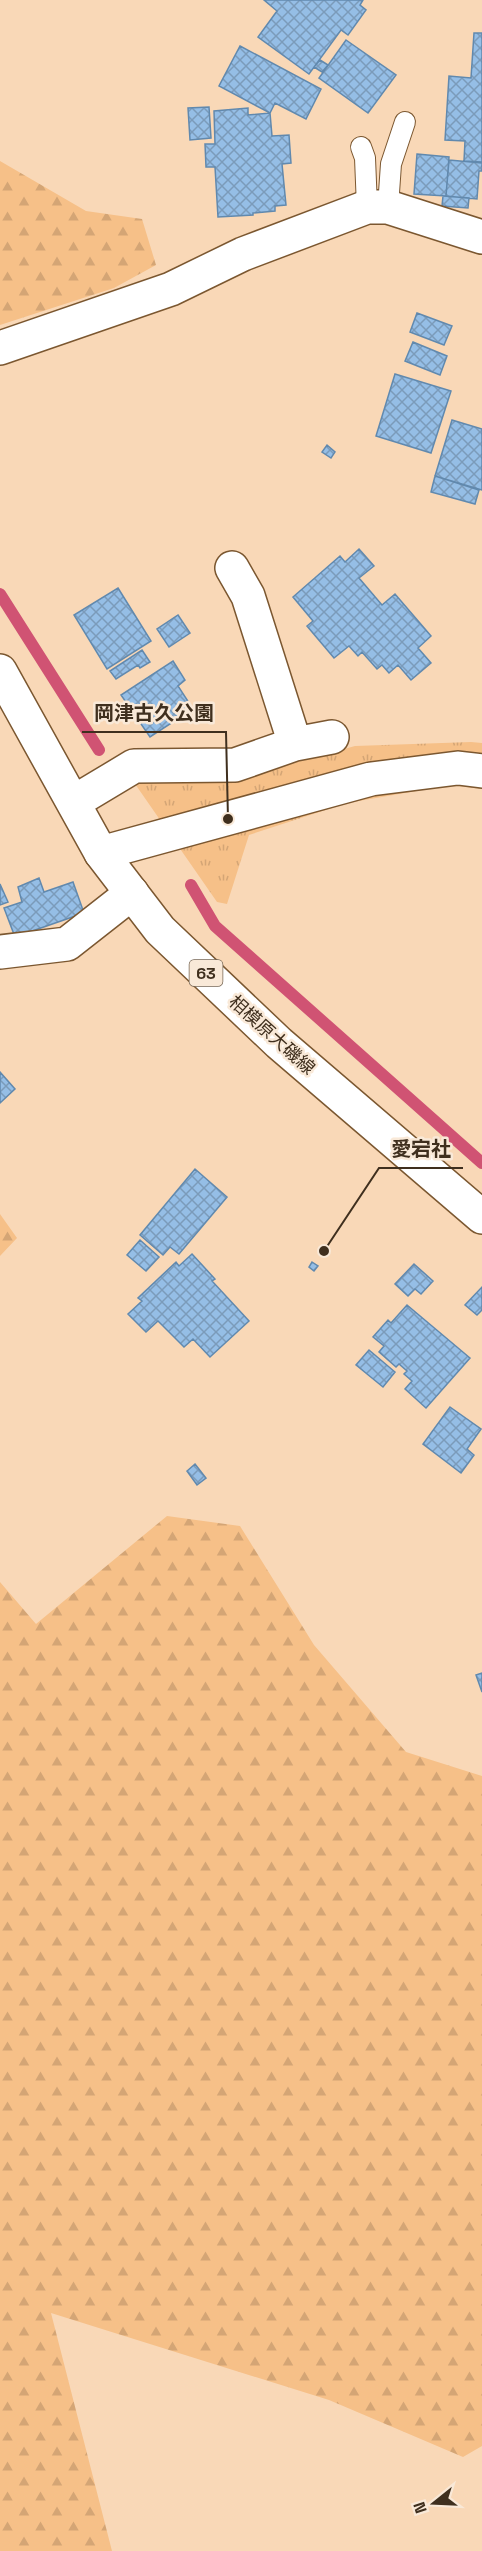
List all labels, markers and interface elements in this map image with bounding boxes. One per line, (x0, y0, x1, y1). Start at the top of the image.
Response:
callout: 岡津古久公園 (82, 694, 226, 732)
text: 岡津古久公園 (94, 700, 214, 726)
road number: 63 (190, 960, 222, 986)
street label: 相模原大磯線 (225, 990, 320, 1079)
callout: 愛宕社 (379, 1130, 463, 1168)
text: 愛宕社 (391, 1136, 451, 1162)
north arrow (404, 2473, 464, 2533)
text: N (409, 2499, 432, 2516)

